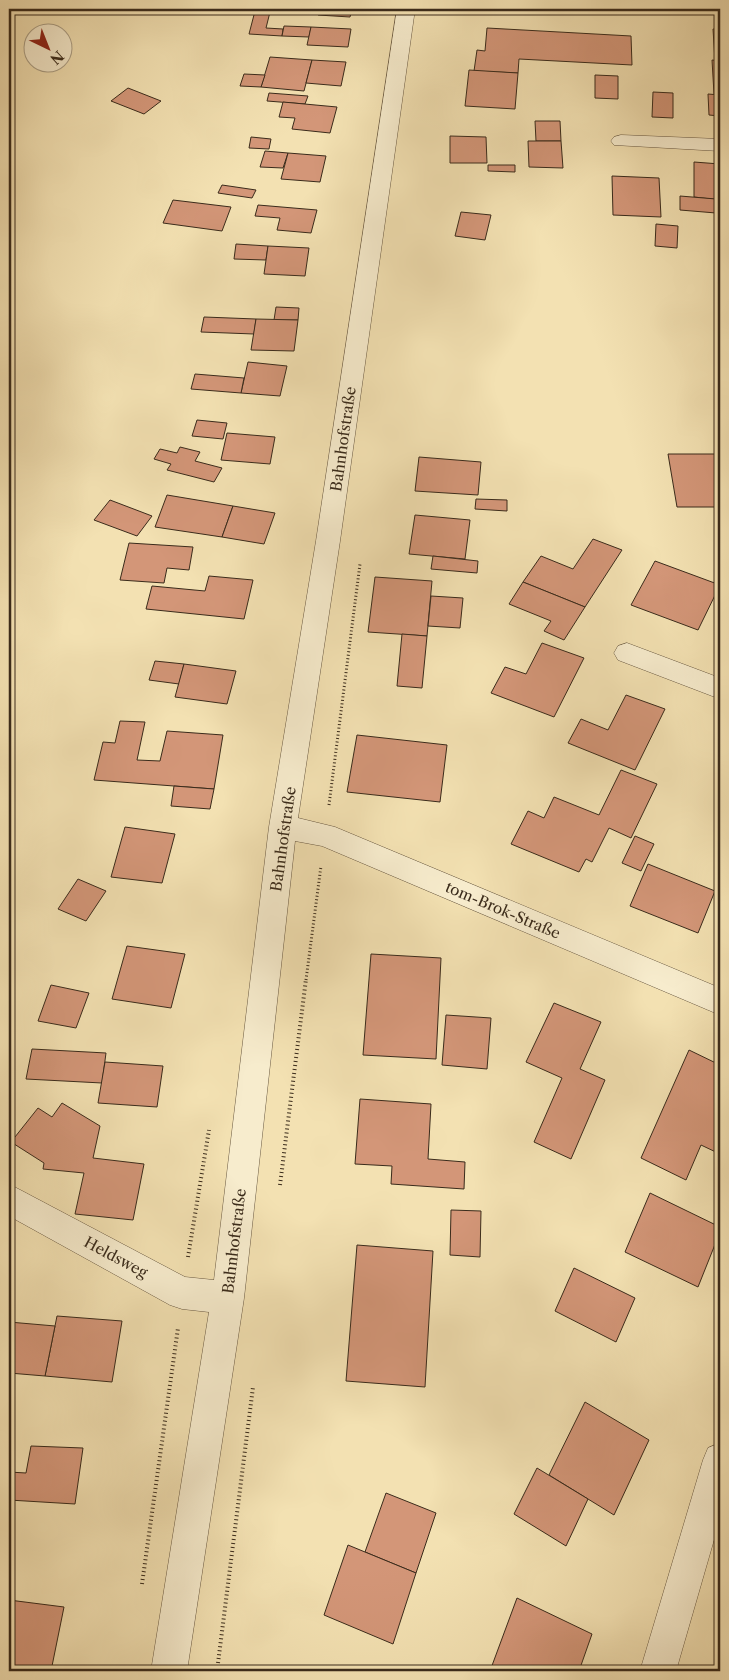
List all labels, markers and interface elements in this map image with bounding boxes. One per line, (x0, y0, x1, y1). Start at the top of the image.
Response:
north arrow (22, 22, 72, 72)
text: N (46, 47, 67, 68)
street label: Bahnhofstraße (326, 385, 360, 493)
street label: Bahnhofstraße (266, 785, 300, 893)
street label: tom-Brok-Straße (443, 877, 563, 943)
street label: Bahnhofstraße (218, 1187, 250, 1295)
street label: Heldsweg (81, 1232, 151, 1282)

